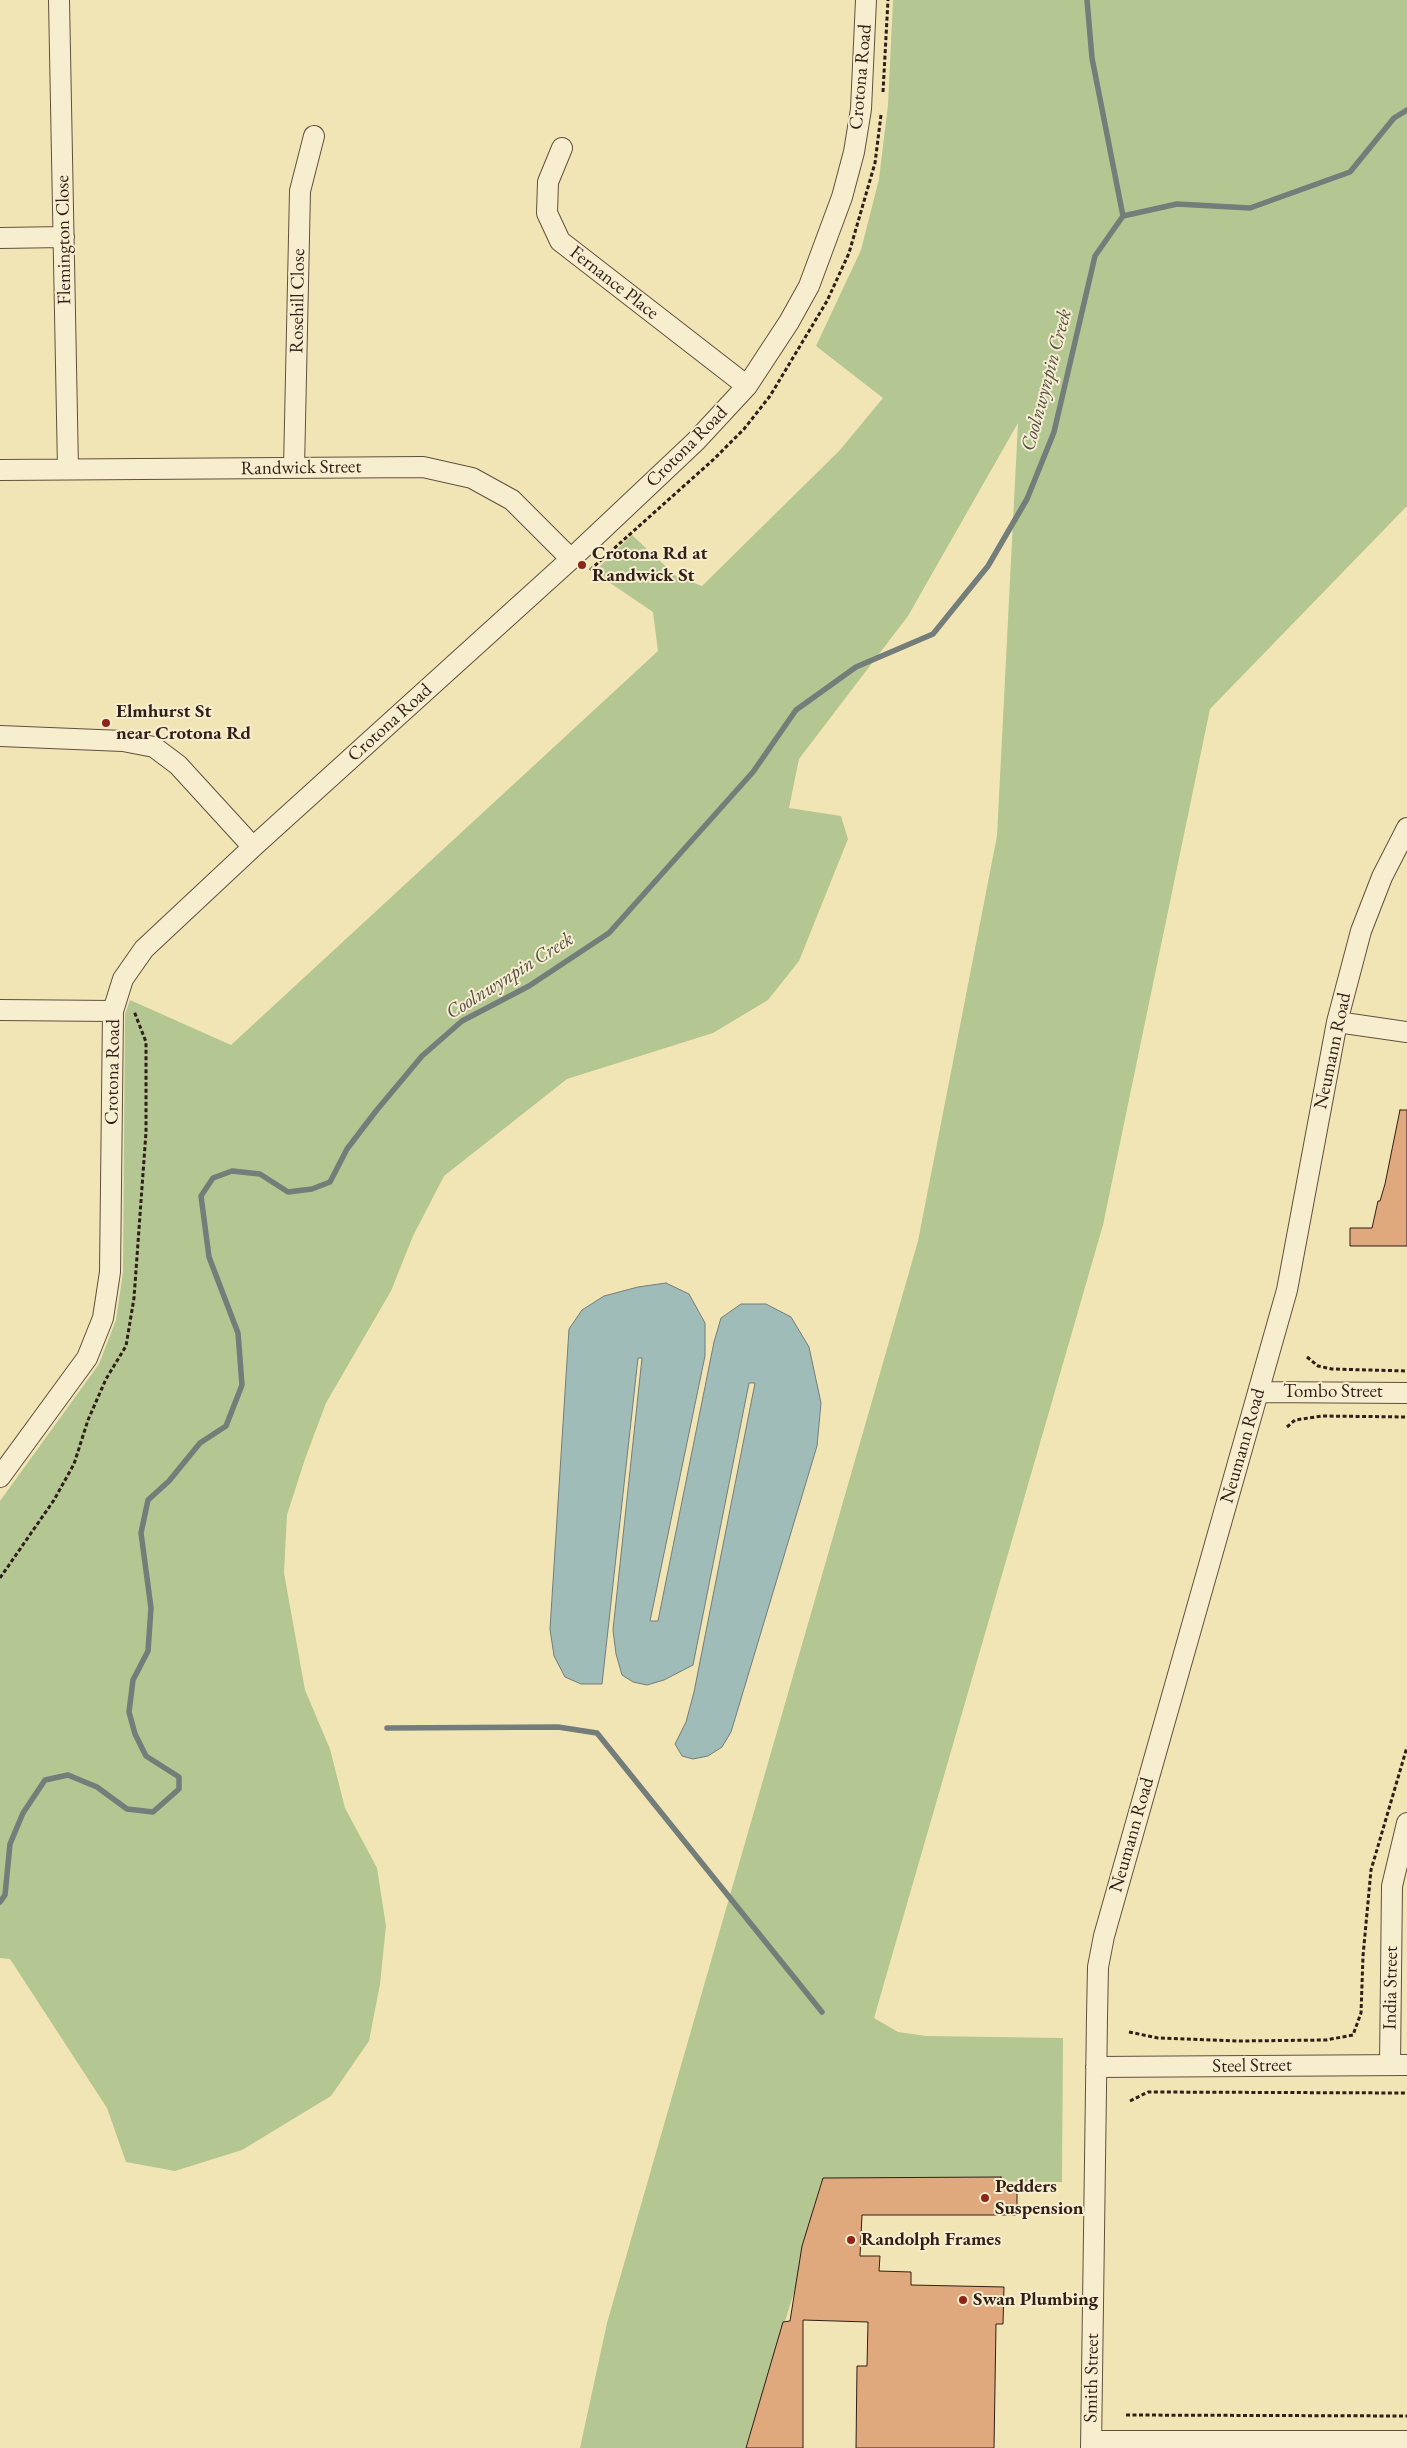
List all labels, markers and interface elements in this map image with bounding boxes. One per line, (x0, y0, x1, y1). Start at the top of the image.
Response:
street label: Crotona Road (845, 23, 877, 131)
street label: Flemington Close (51, 175, 77, 305)
street label: Fernance Place (565, 241, 663, 325)
street label: Rosehill Close (286, 248, 310, 354)
water label: Coolnwynpin Creek (1016, 306, 1078, 454)
street label: Crotona Road (642, 402, 732, 492)
street label: Randwick Street (240, 456, 362, 480)
place label: Crotona Rd at Randwick St (592, 543, 708, 587)
marker: Crotona Rd at Randwick St (576, 559, 588, 571)
street label: Crotona Road (343, 679, 437, 767)
place label: Elmhurst St near Crotona Rd (116, 701, 251, 745)
marker: Elmhurst St near Crotona Rd (100, 717, 112, 729)
water label: Coolnwynpin Creek (442, 927, 578, 1025)
street label: Neumann Road (1310, 991, 1356, 1111)
street label: Crotona Road (101, 1019, 125, 1125)
street label: Tombo Street (1283, 1381, 1383, 1403)
street label: Neumann Road (1216, 1386, 1270, 1506)
street label: Neumann Road (1105, 1775, 1159, 1895)
street label: India Street (1379, 1946, 1403, 2030)
street label: Steel Street (1212, 2054, 1292, 2078)
place label: Pedders Suspension (995, 2176, 1084, 2220)
marker: Pedders Suspension (979, 2192, 991, 2204)
place label: Randolph Frames (861, 2229, 1001, 2251)
marker: Randolph Frames (845, 2234, 857, 2246)
place label: Swan Plumbing (973, 2289, 1098, 2311)
marker: Swan Plumbing (957, 2294, 969, 2306)
street label: Smith Street (1080, 2333, 1104, 2423)

